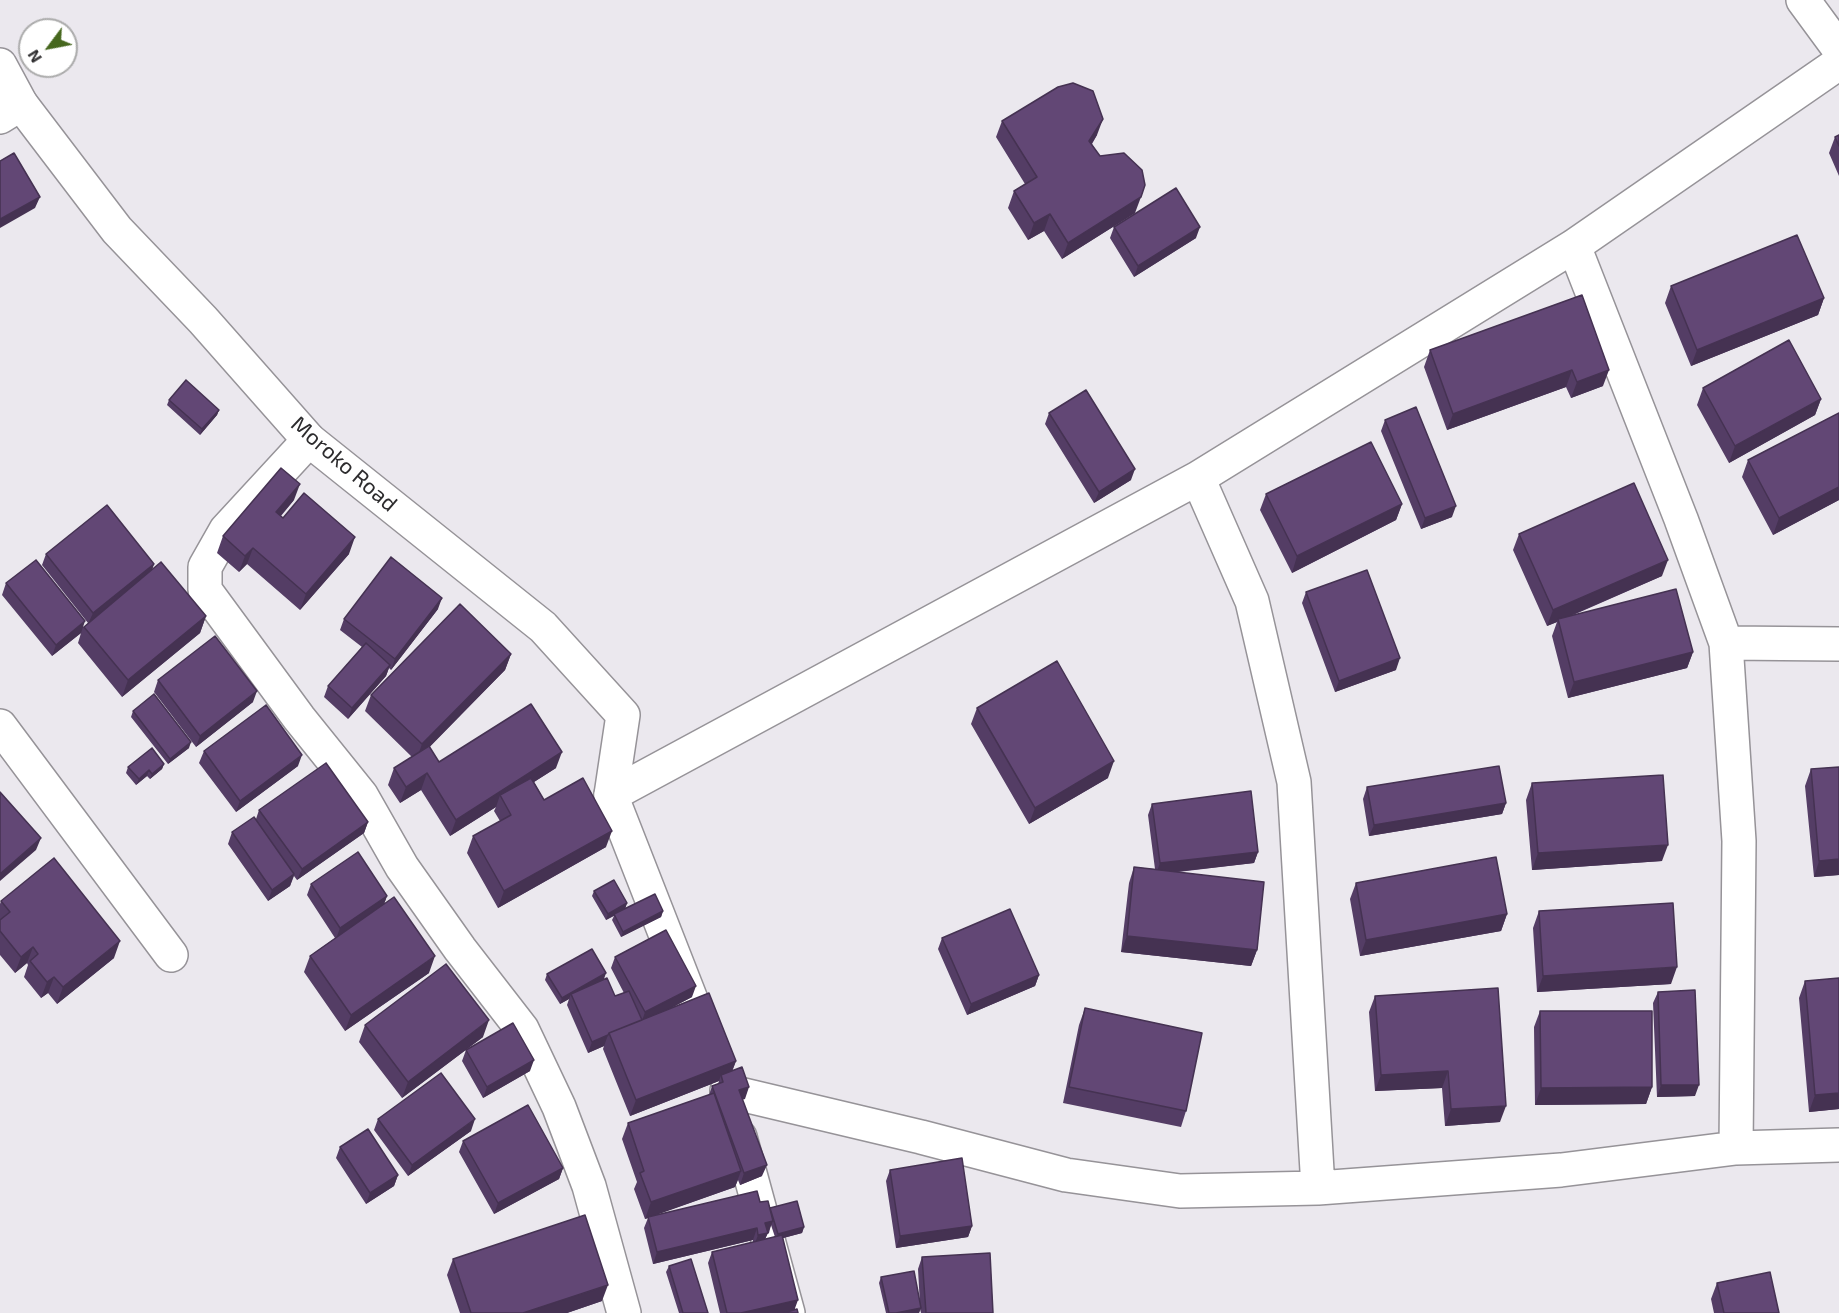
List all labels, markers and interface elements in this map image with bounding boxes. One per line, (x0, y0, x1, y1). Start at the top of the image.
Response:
north arrow (18, 18, 78, 78)
text: N (23, 47, 45, 67)
street label: Moroko Road (286, 411, 402, 517)

